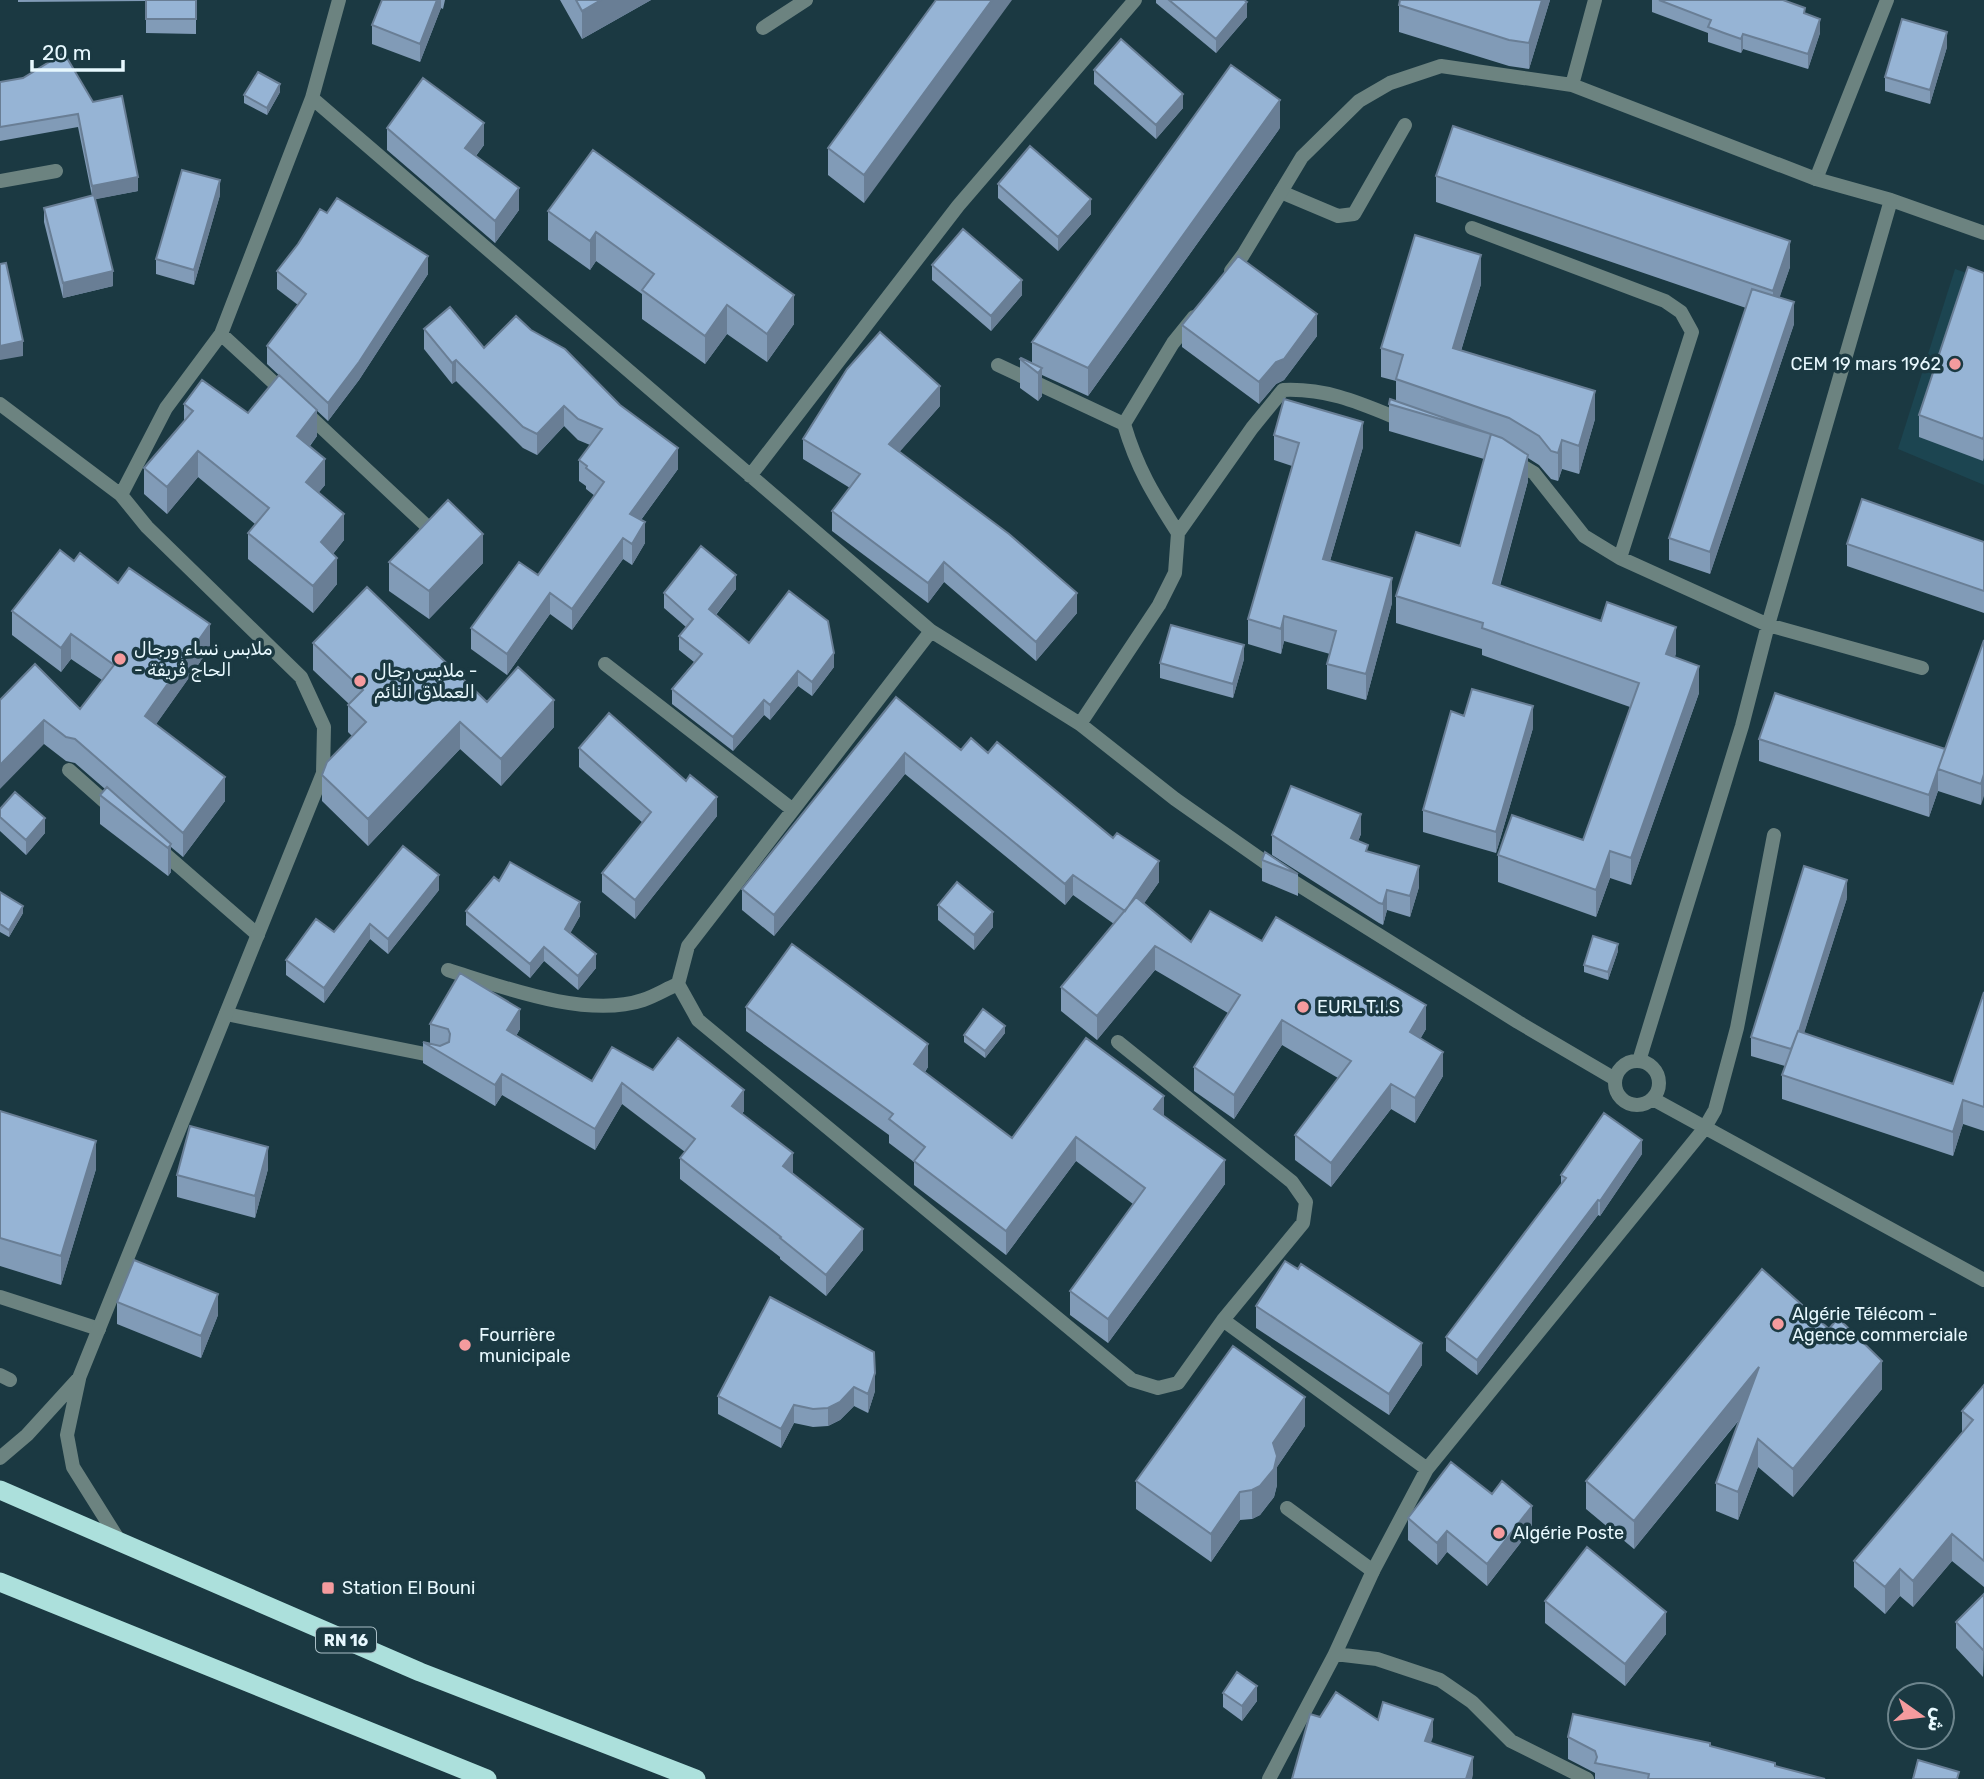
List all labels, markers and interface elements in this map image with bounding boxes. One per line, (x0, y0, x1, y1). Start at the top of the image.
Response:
scale bar (32, 28, 122, 72)
text: 20 m (42, 40, 91, 65)
place label: CEM 19 mars 1962 (1791, 353, 1941, 375)
marker: CEM 19 mars 1962 (1947, 356, 1963, 372)
place label: ملابس نساء ورجال - الحاج ڨريفة (134, 638, 272, 682)
marker: ملابس نساء ورجال - الحاج ڨريفة (112, 651, 128, 667)
place label: ملابس رجال - العملاق النائم (374, 660, 477, 704)
marker: ملابس رجال - العملاق النائم (352, 673, 368, 689)
place label: EURL T.I.S (1317, 996, 1400, 1018)
marker: EURL T.I.S (1295, 999, 1311, 1015)
place label: Algérie Télécom - Agence commerciale (1792, 1303, 1968, 1346)
marker: Algérie Télécom - Agence commerciale (1770, 1316, 1786, 1332)
place label: Fourrière municipale (479, 1324, 571, 1367)
marker: Fourrière municipale (457, 1337, 473, 1353)
place label: Algérie Poste (1513, 1522, 1624, 1544)
marker: Algérie Poste (1491, 1525, 1507, 1541)
place label: Station El Bouni (342, 1577, 475, 1599)
marker: Station El Bouni (320, 1580, 336, 1596)
road number: RN 16 (316, 1628, 376, 1652)
north arrow (1886, 1681, 1956, 1751)
text: ش (1923, 1706, 1951, 1734)

